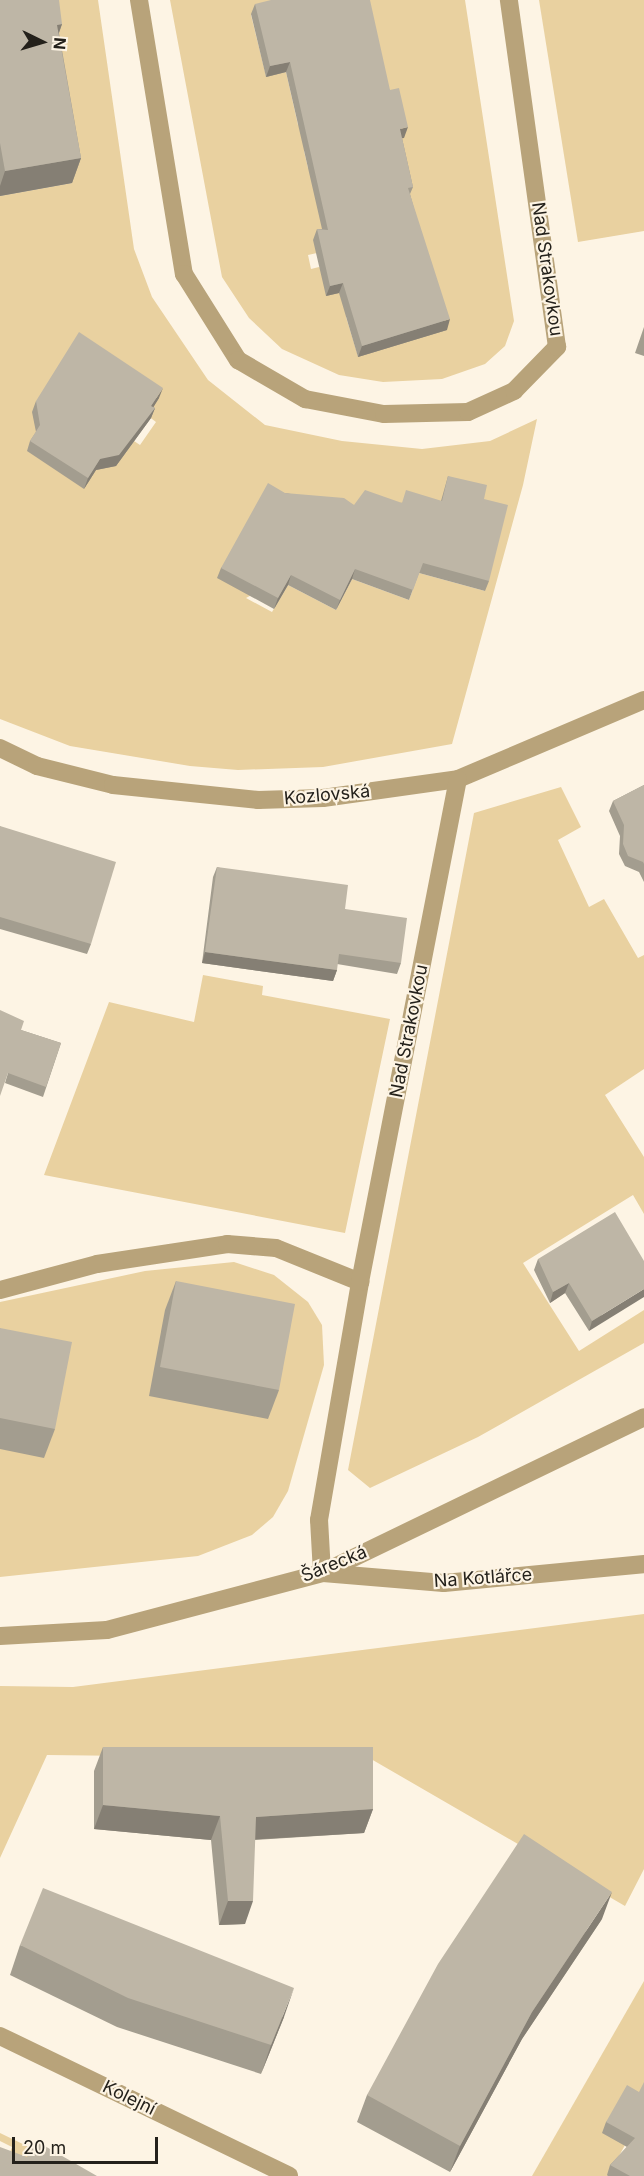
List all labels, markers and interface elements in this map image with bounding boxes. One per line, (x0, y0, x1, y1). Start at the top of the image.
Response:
north arrow (12, 12, 72, 72)
text: N (49, 37, 70, 51)
street label: Nad Strakovkou (527, 201, 567, 337)
street label: Kozlovská (283, 780, 371, 810)
street label: Nad Strakovkou (386, 963, 432, 1099)
street label: Šárecká (298, 1541, 370, 1587)
street label: Na Kotlářce (433, 1564, 533, 1592)
street label: Kolejní (99, 2076, 159, 2120)
scale bar (15, 2125, 160, 2163)
text: 20 m (23, 2137, 66, 2158)

